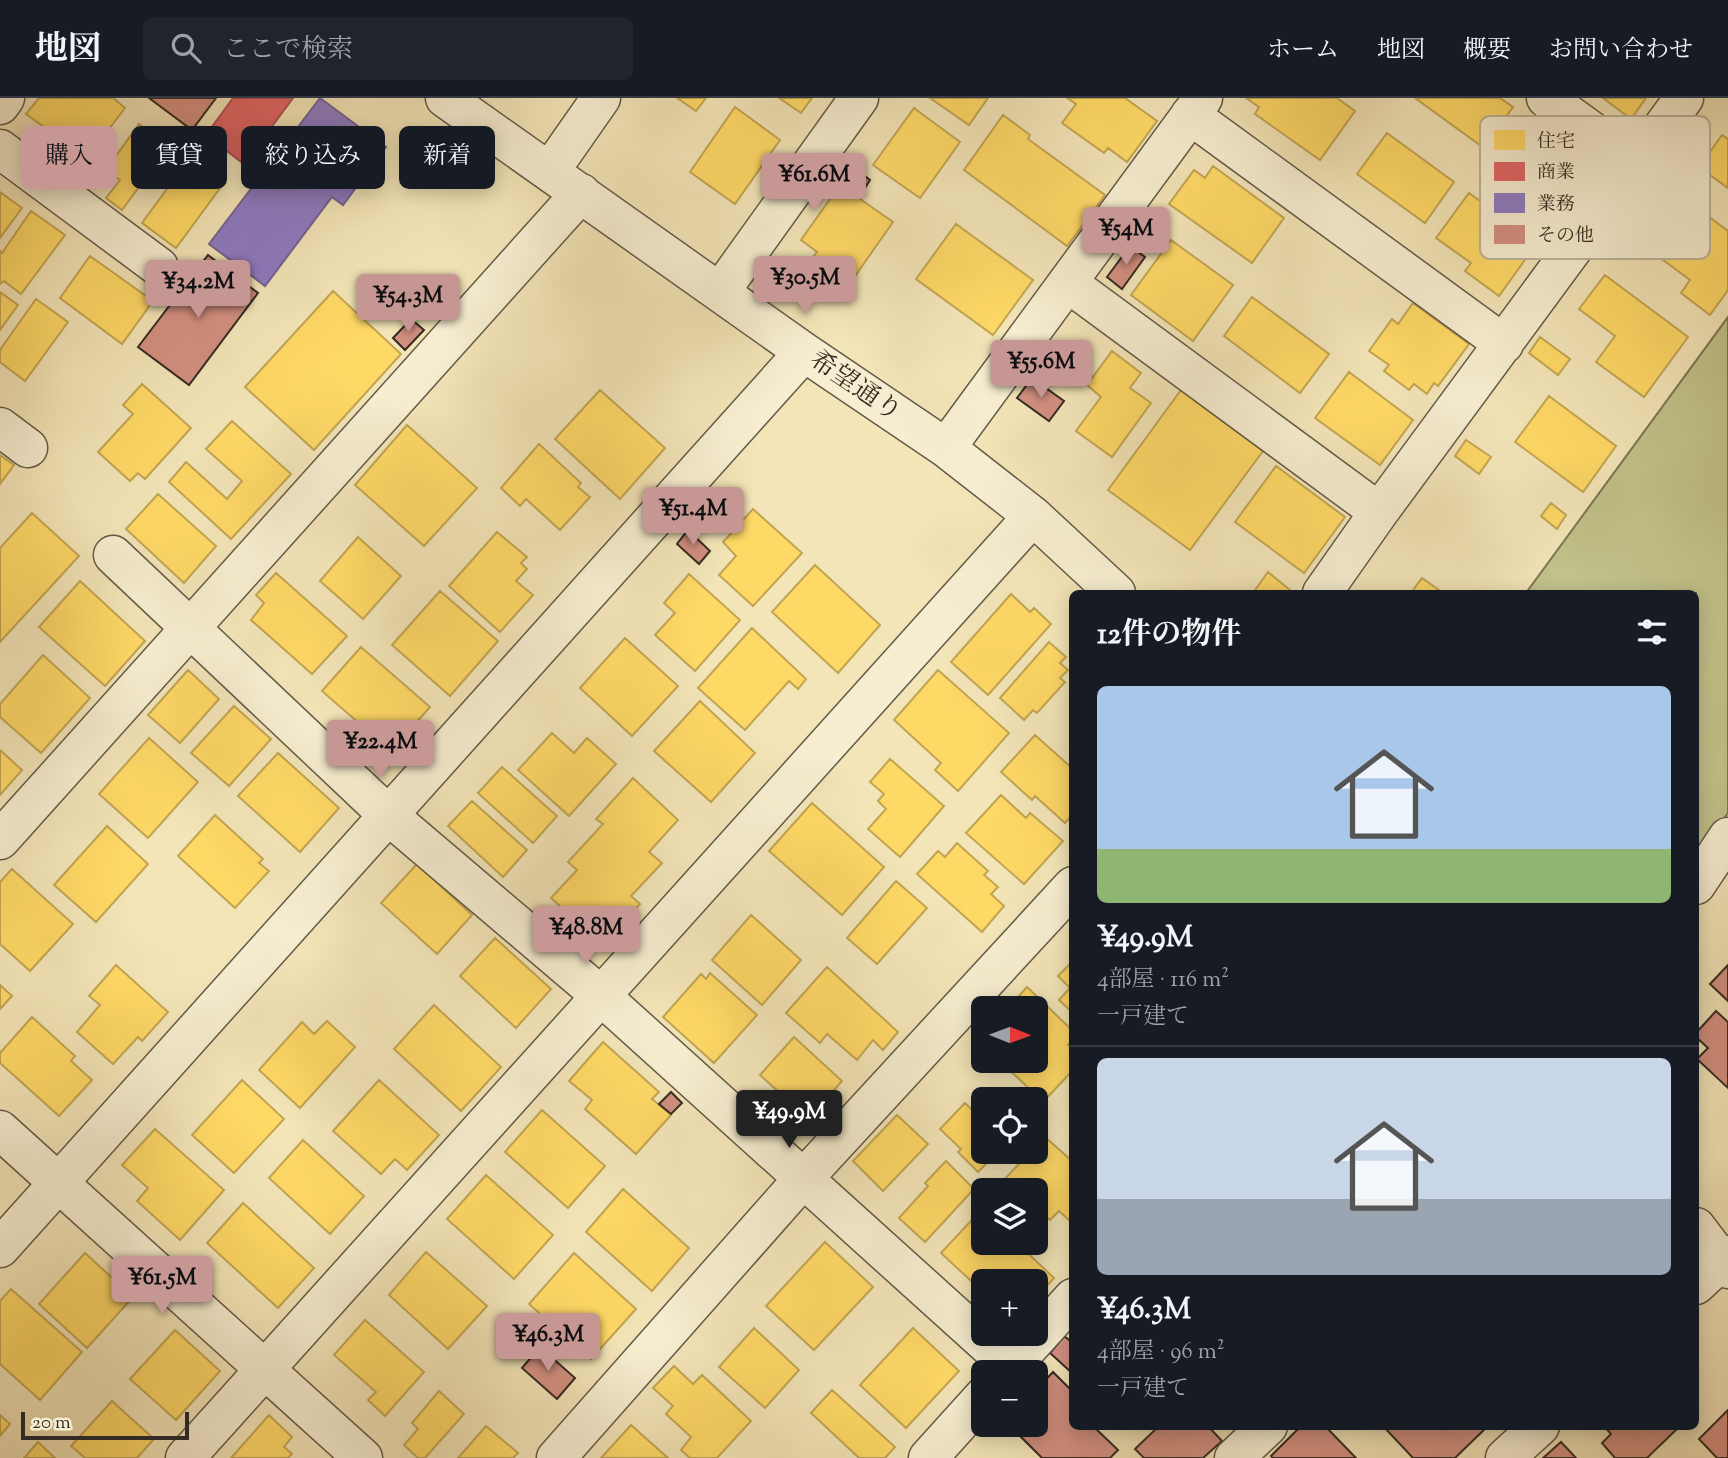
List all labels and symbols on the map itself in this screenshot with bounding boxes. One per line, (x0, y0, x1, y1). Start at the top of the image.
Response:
legend (1480, 116, 1710, 259)
text: 住宅 (1537, 129, 1575, 156)
pin: ¥61.6M (757, 153, 871, 213)
text: 商業 (1537, 160, 1575, 187)
text: 業務 (1537, 192, 1575, 219)
pin: ¥54M (1085, 208, 1167, 267)
text: その他 (1537, 223, 1594, 250)
pin: ¥30.5M (748, 256, 862, 316)
pin: ¥34.2M (141, 260, 255, 320)
pin: ¥54.3M (351, 274, 465, 334)
pin: ¥55.6M (984, 341, 1098, 400)
street label: 希望通り (802, 343, 908, 431)
pin: ¥51.4M (636, 488, 750, 547)
pin: ¥22.4M (323, 720, 437, 780)
pin: ¥48.8M (529, 906, 643, 966)
north arrow (971, 996, 1048, 1073)
pin: ¥49.9M (732, 1090, 846, 1150)
pin: ¥61.5M (105, 1256, 219, 1316)
pin: ¥46.3M (491, 1314, 605, 1373)
scale bar (21, 1409, 189, 1441)

